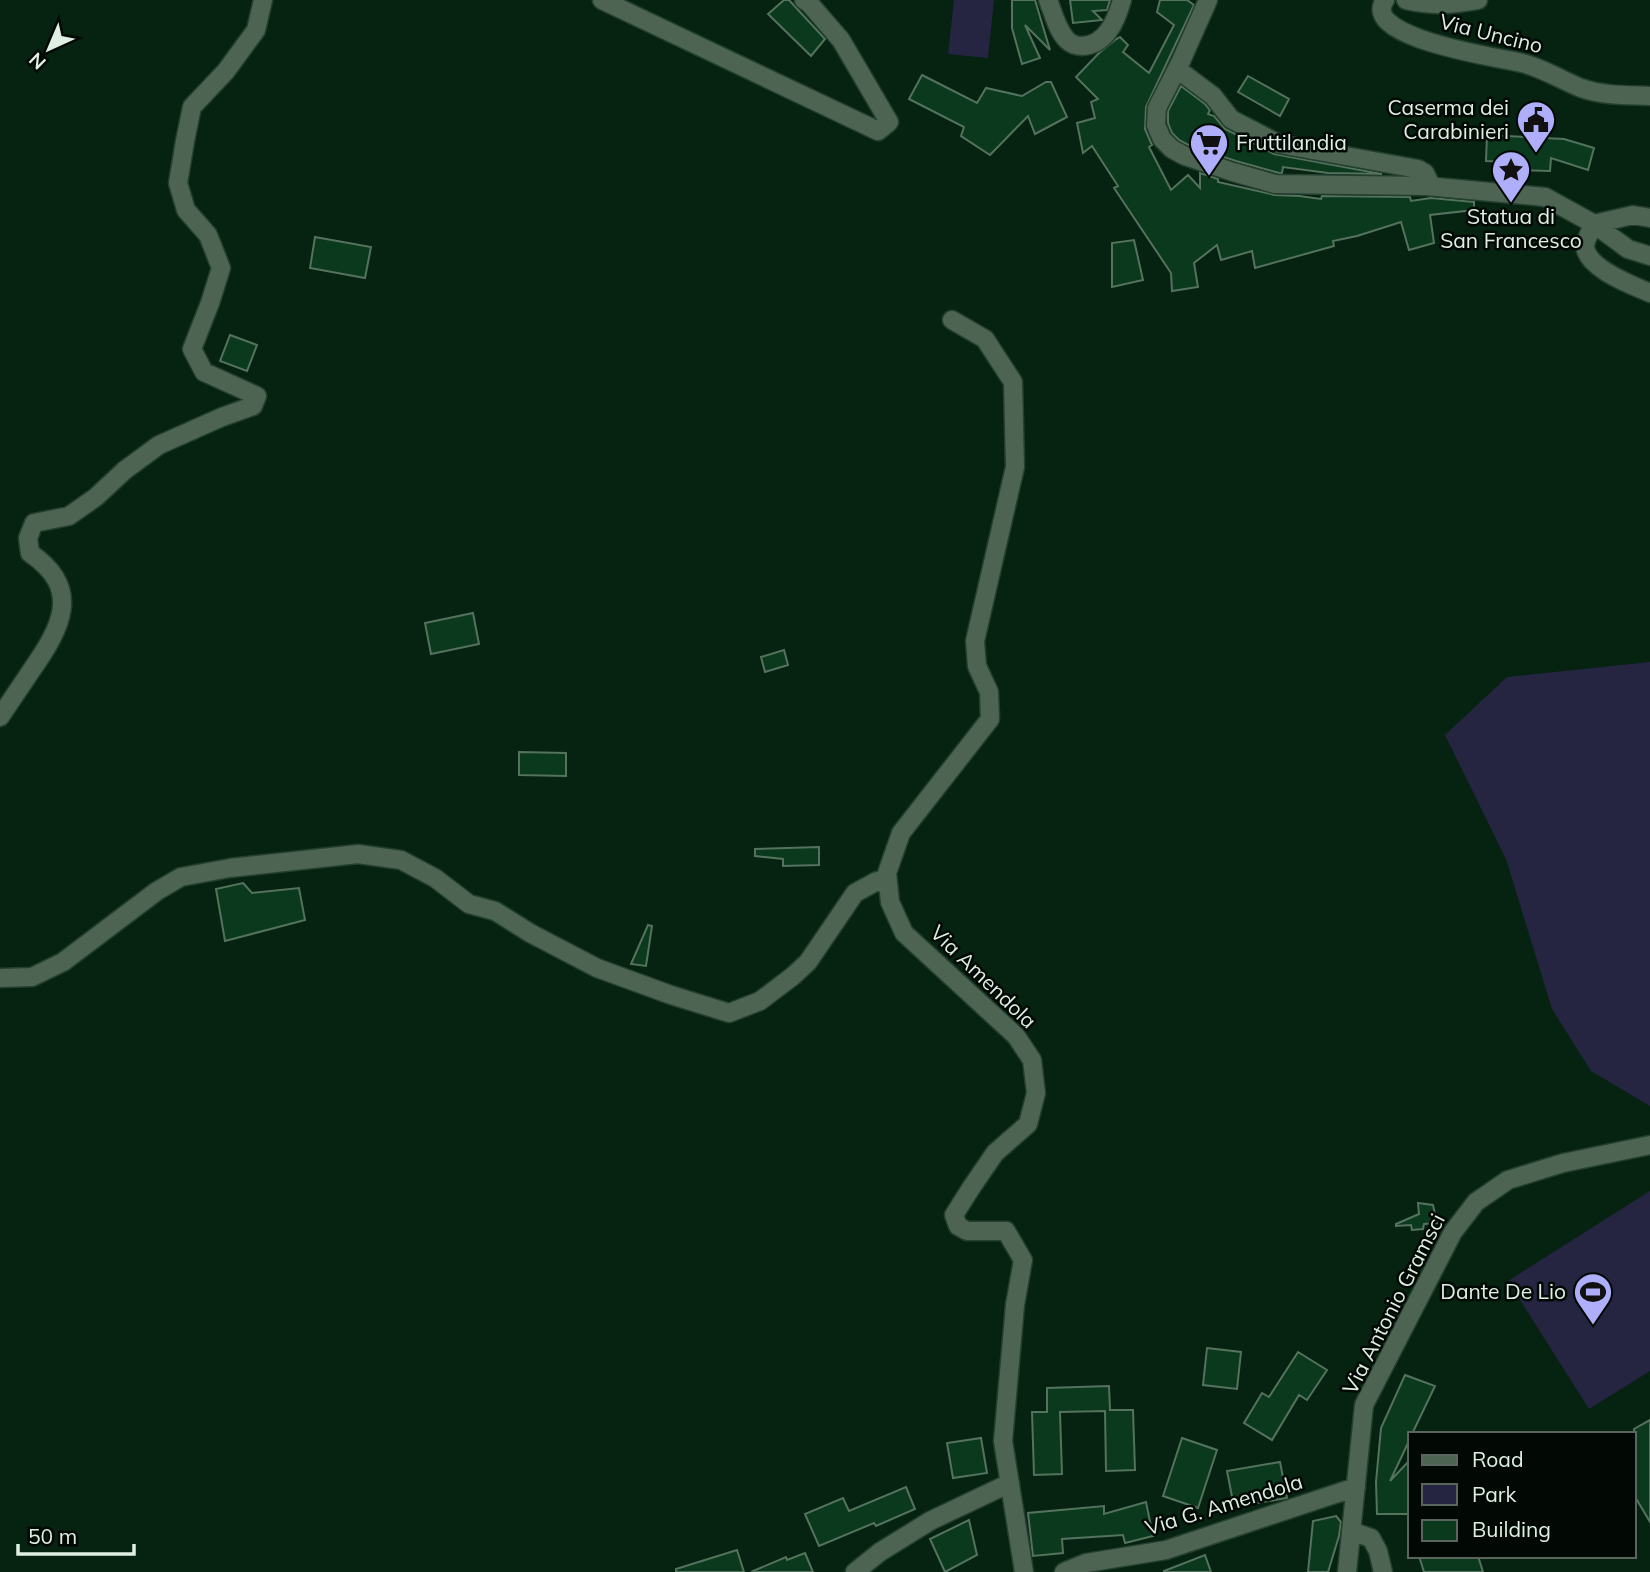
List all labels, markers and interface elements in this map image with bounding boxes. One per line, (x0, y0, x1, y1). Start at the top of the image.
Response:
street label: Via Uncino (1437, 8, 1545, 58)
north arrow (14, 14, 84, 84)
text: N (24, 48, 51, 75)
place label: Caserma dei Carabinieri (1387, 94, 1509, 144)
public building icon: Caserma dei Carabinieri (1515, 99, 1557, 154)
supermarket icon: Fruttilandia (1188, 122, 1230, 177)
place label: Fruttilandia (1236, 129, 1347, 155)
place icon: Statua di San Francesco (1490, 149, 1532, 204)
place label: Statua di San Francesco (1440, 203, 1582, 253)
street label: Via Amendola (925, 919, 1042, 1033)
street label: Via Antonio Gramsci (1336, 1209, 1450, 1398)
sports icon: Dante De Lio (1572, 1271, 1614, 1326)
place label: Dante De Lio (1440, 1278, 1566, 1304)
legend (1408, 1432, 1636, 1558)
text: Road (1472, 1446, 1523, 1472)
street label: Via G. Amendola (1142, 1468, 1306, 1540)
text: Park (1472, 1481, 1516, 1507)
scale bar (18, 1512, 133, 1556)
text: Building (1472, 1516, 1551, 1542)
text: 50 m (28, 1523, 77, 1549)

